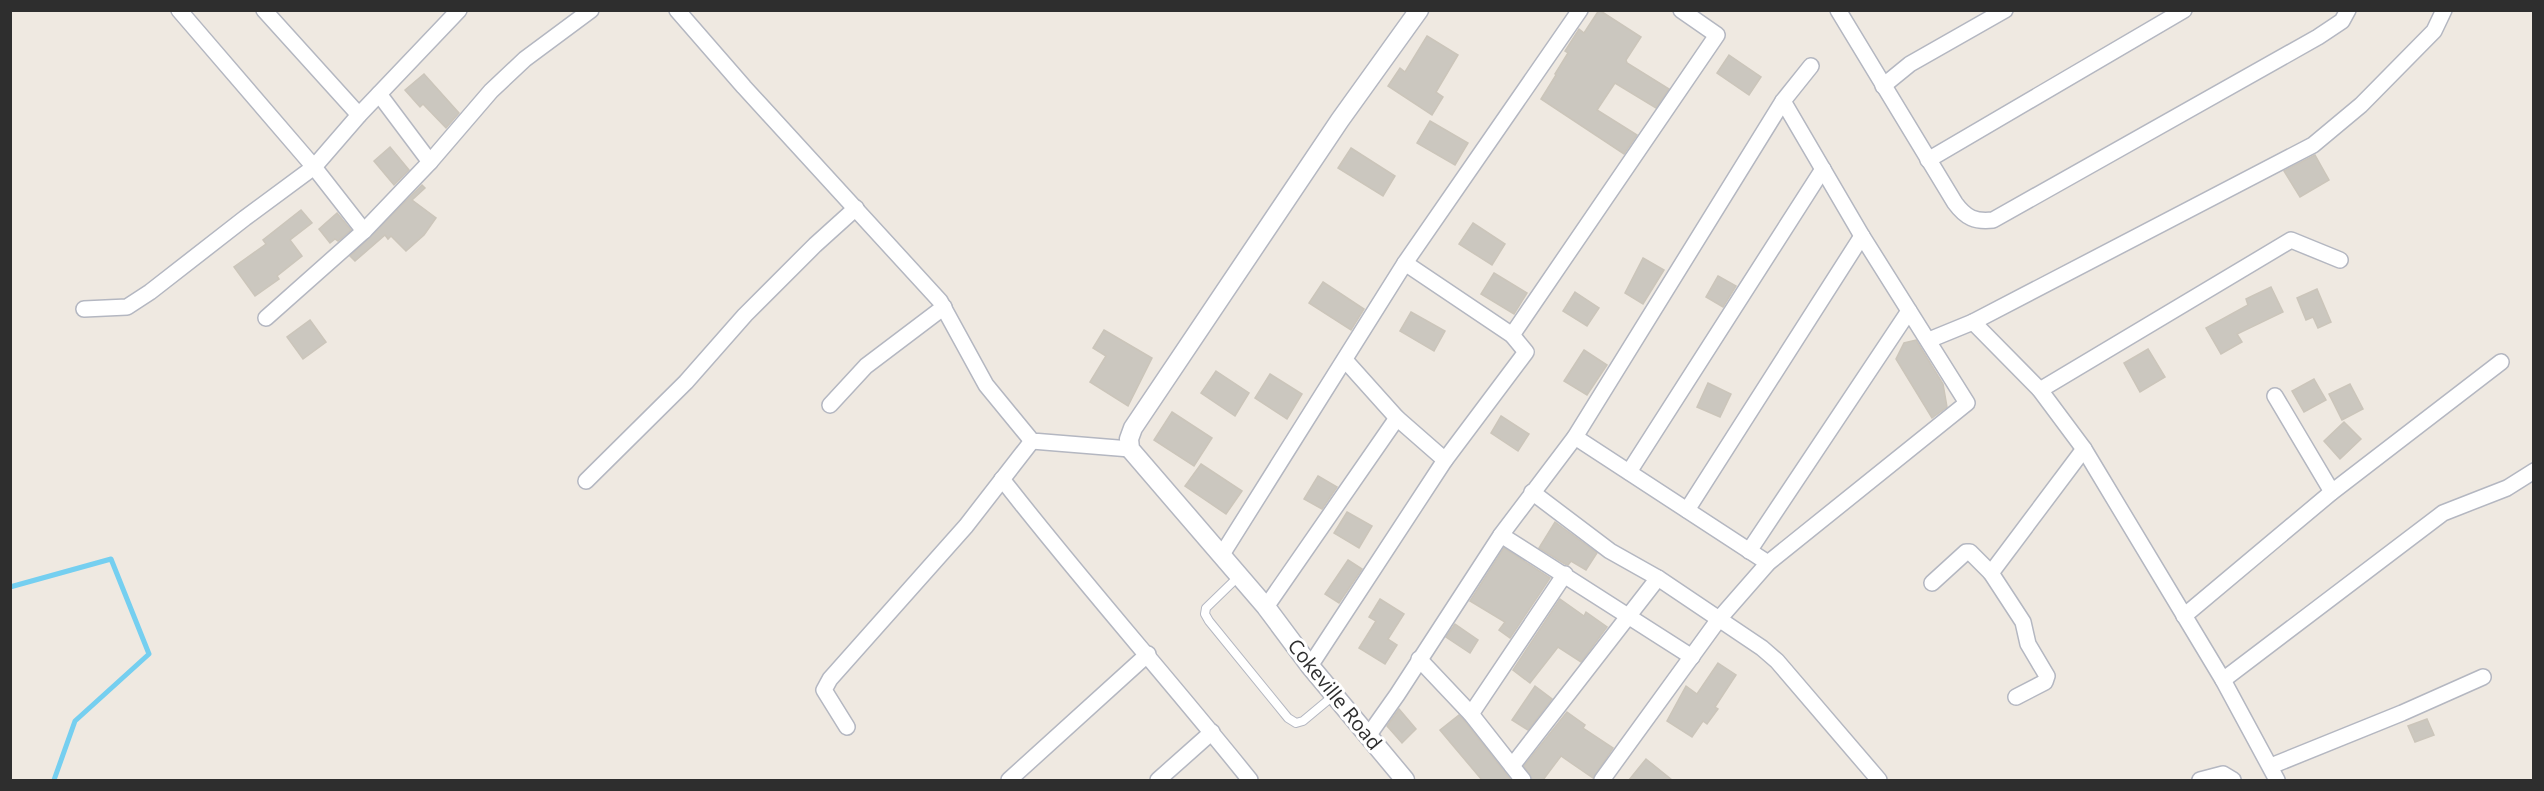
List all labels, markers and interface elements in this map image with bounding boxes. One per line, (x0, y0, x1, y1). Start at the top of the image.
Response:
street label: Cokeville Road (1282, 633, 1388, 755)

